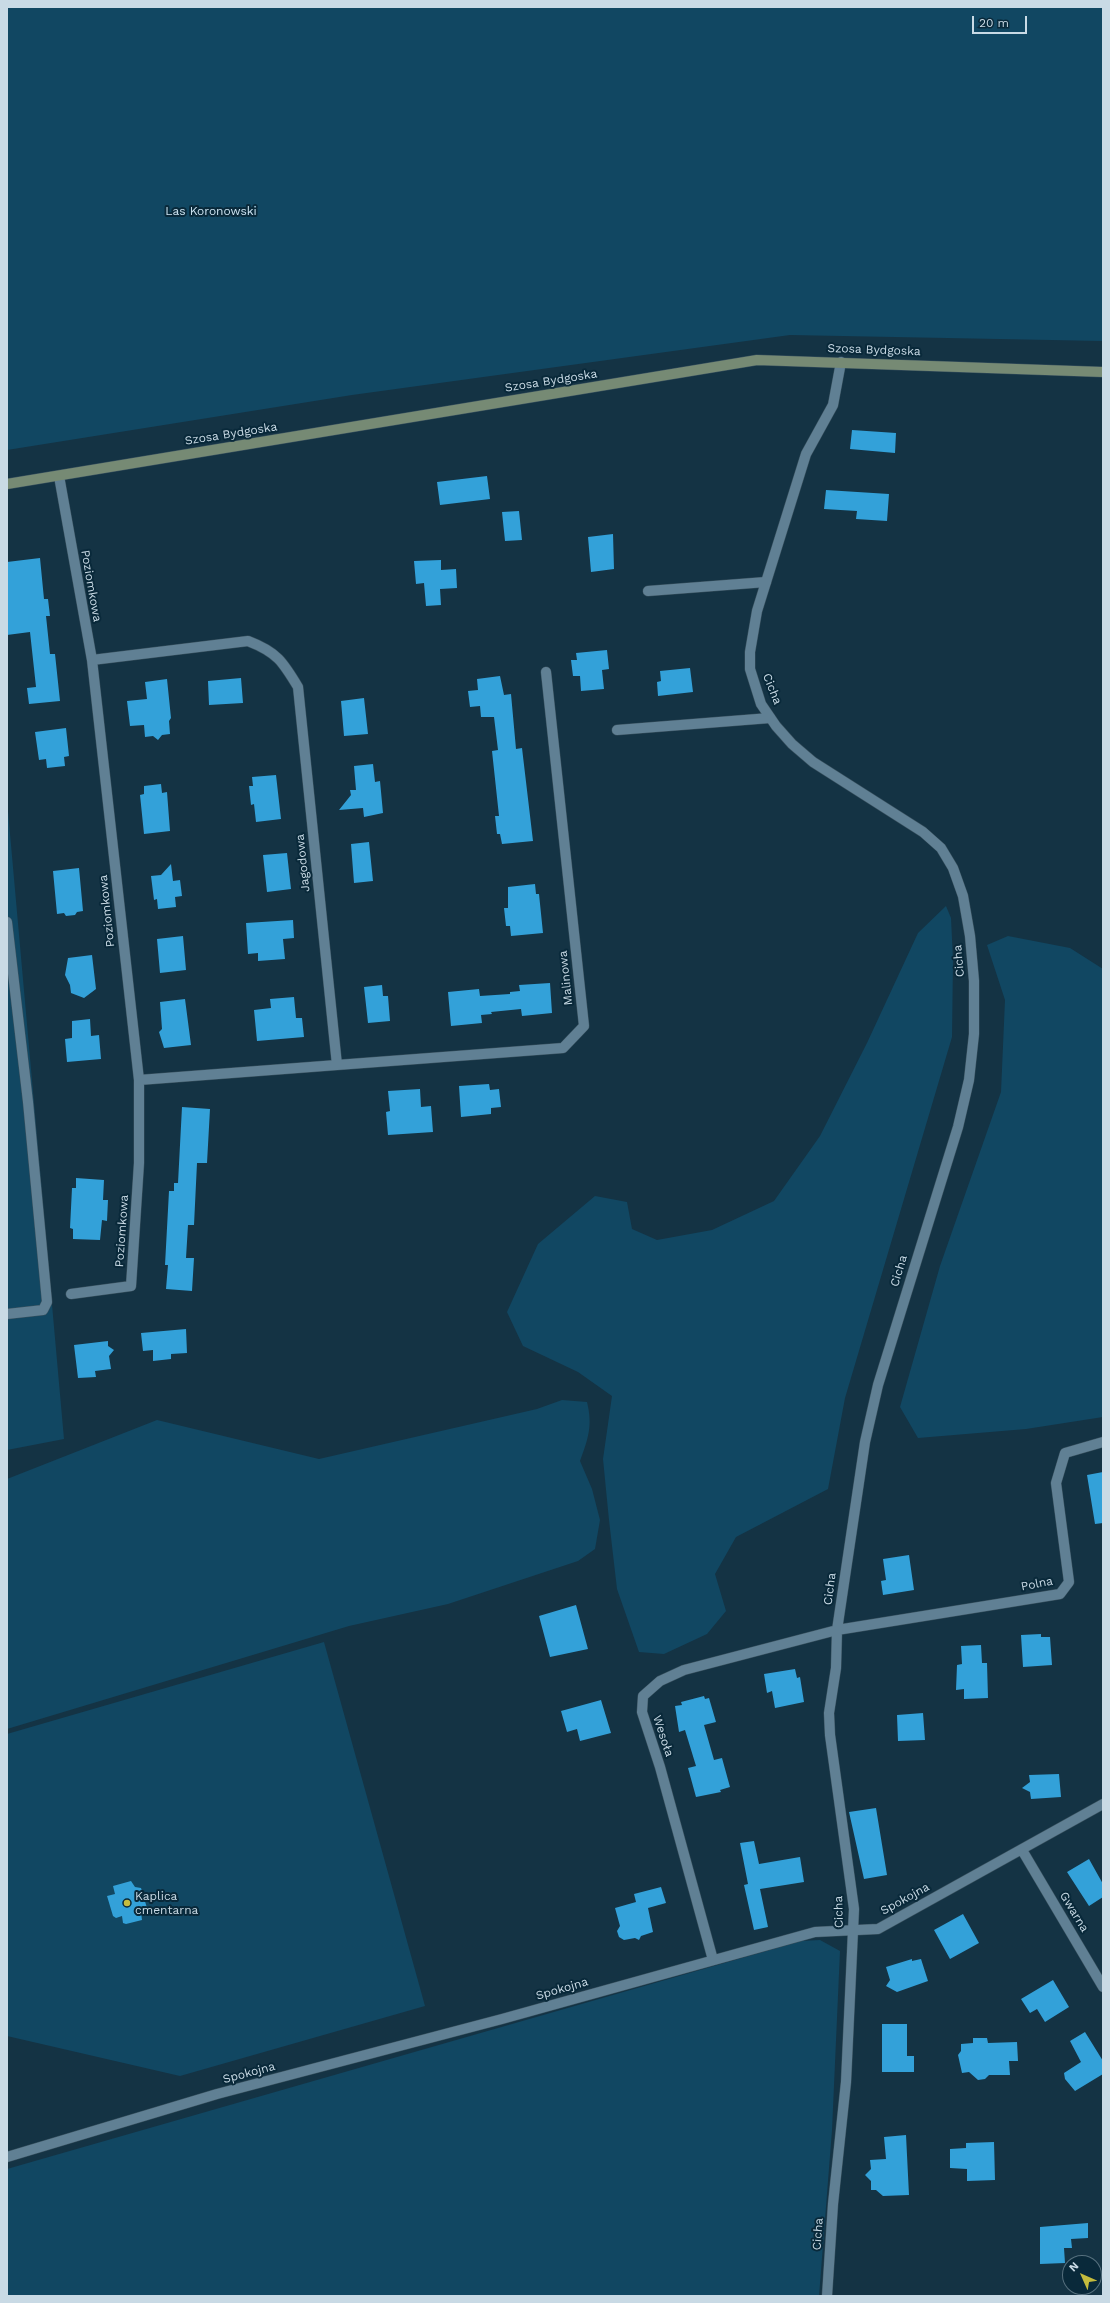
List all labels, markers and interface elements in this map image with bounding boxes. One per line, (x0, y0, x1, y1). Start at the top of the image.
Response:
scale bar (974, 8, 1029, 34)
text: 20 m (979, 16, 1009, 30)
park label: Las Koronowski (165, 204, 257, 218)
street label: Szosa Bydgoska (827, 341, 921, 359)
street label: Szosa Bydgoska (504, 367, 598, 395)
street label: Szosa Bydgoska (184, 420, 278, 448)
street label: Poziomkowa (78, 549, 104, 623)
street label: Cicha (759, 671, 785, 707)
street label: Jagodowa (293, 833, 313, 893)
street label: Poziomkowa (96, 874, 118, 948)
street label: Cicha (950, 944, 968, 978)
street label: Malinowa (556, 950, 576, 1006)
street label: Poziomkowa (112, 1194, 132, 1268)
street label: Cicha (887, 1253, 911, 1289)
street label: Cicha (821, 1572, 839, 1606)
street label: Polna (1020, 1574, 1054, 1594)
street label: Wesoła (650, 1713, 676, 1759)
street label: Spokojna (878, 1880, 932, 1918)
place label: Kaplica cmentarna (135, 1889, 198, 1917)
street label: Gwarna (1056, 1889, 1092, 1935)
street label: Cicha (832, 1896, 846, 1928)
marker: Kaplica cmentarna (122, 1898, 132, 1908)
street label: Spokojna (534, 1975, 590, 2003)
street label: Spokojna (221, 2059, 277, 2087)
street label: Cicha (810, 2217, 826, 2251)
north arrow (1062, 2255, 1102, 2295)
text: N (1066, 2259, 1081, 2274)

